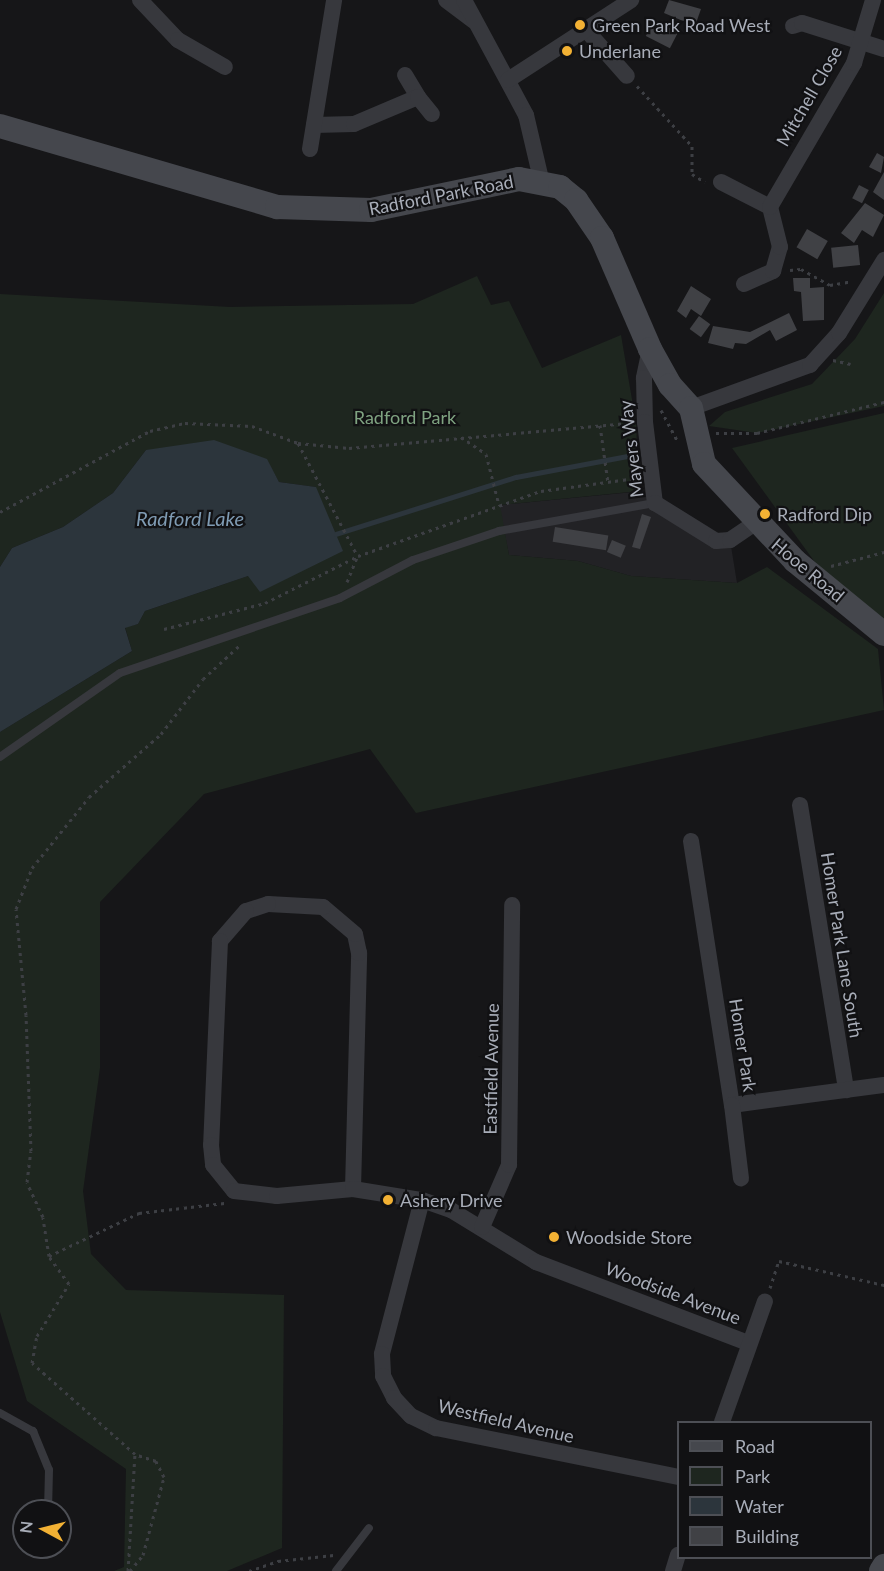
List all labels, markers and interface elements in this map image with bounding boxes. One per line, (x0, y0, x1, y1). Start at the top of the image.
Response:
place label: Green Park Road West (592, 14, 771, 36)
marker: Green Park Road West (573, 18, 587, 32)
place label: Underlane (579, 40, 661, 62)
street label: Mitchell Close (772, 42, 846, 150)
marker: Underlane (560, 44, 574, 58)
street label: Radford Park Road (367, 170, 515, 220)
street label: Mayers Way (614, 399, 648, 499)
park label: Radford Park (354, 406, 456, 428)
place label: Radford Dip (777, 503, 872, 525)
water label: Radford Lake (136, 506, 244, 530)
marker: Radford Dip (758, 507, 772, 521)
street label: Hooe Road (767, 533, 849, 607)
street label: Homer Park Lane South (817, 851, 867, 1039)
street label: Homer Park (725, 997, 761, 1093)
street label: Eastfield Avenue (479, 1003, 503, 1135)
place label: Ashery Drive (400, 1189, 503, 1211)
marker: Ashery Drive (381, 1193, 395, 1207)
place label: Woodside Store (566, 1226, 692, 1248)
marker: Woodside Store (547, 1230, 561, 1244)
street label: Woodside Avenue (602, 1257, 744, 1329)
street label: Westfield Avenue (436, 1395, 576, 1447)
legend (677, 1421, 872, 1559)
text: Road (735, 1435, 775, 1457)
text: Park (735, 1465, 770, 1487)
text: Water (735, 1495, 784, 1517)
north arrow (12, 1499, 72, 1559)
text: N (15, 1520, 36, 1534)
text: Building (735, 1525, 799, 1547)

